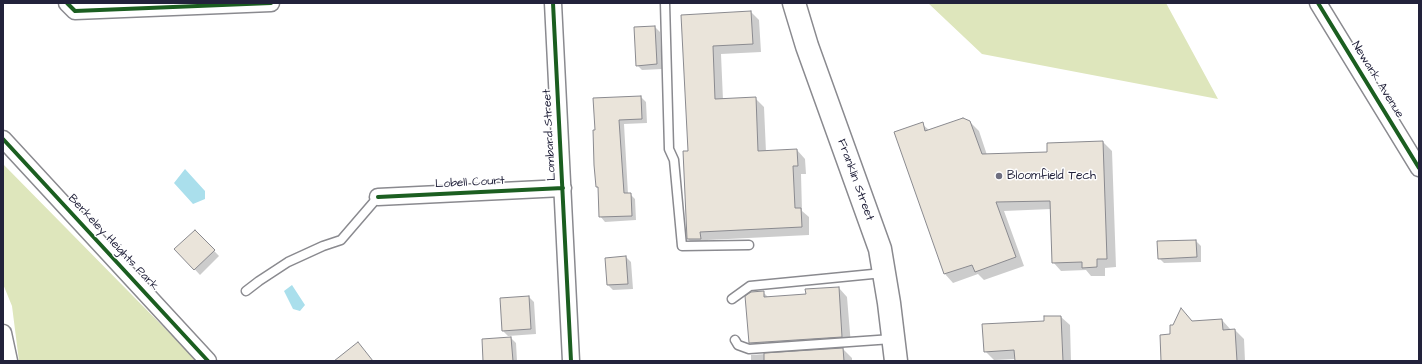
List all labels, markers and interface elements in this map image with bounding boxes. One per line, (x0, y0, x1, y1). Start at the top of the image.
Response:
street label: Newark Avenue (1348, 39, 1406, 121)
street label: Lombard Street (540, 89, 560, 181)
street label: Franklin Street (834, 137, 876, 223)
place label: Bloomfield Tech (1007, 169, 1096, 183)
marker: Bloomfield Tech (994, 171, 1004, 181)
street label: Lobell Court (435, 174, 505, 192)
street label: Berkeley Heights Park (65, 192, 161, 294)

